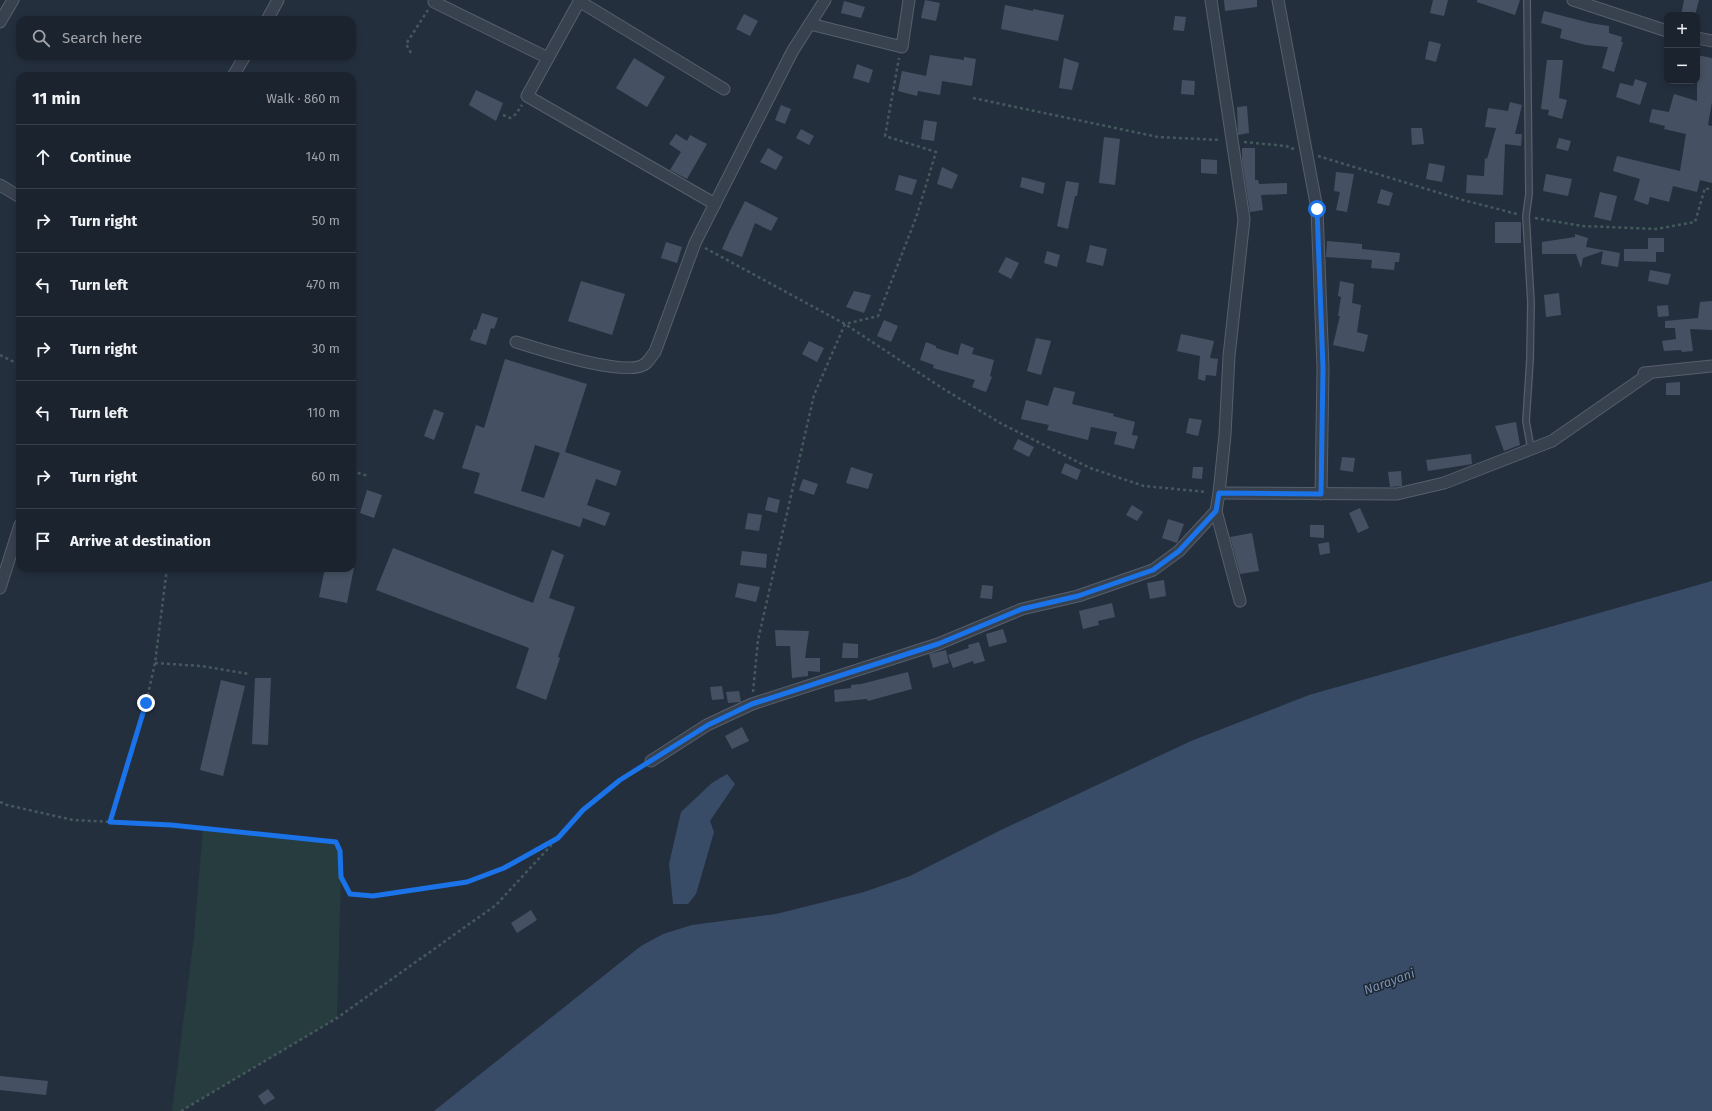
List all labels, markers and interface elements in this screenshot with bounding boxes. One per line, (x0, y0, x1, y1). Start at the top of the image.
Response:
map controls (1664, 12, 1700, 84)
button: + (1664, 12, 1700, 48)
search box (16, 16, 356, 60)
icon: search (30, 27, 52, 49)
text: Search here (62, 29, 142, 47)
button: − (1664, 48, 1700, 84)
text: 11 min (32, 88, 80, 109)
text: Walk · 860 m (266, 91, 340, 106)
icon: ahead (32, 146, 54, 168)
text: Continue (70, 148, 131, 166)
text: 140 m (306, 149, 340, 164)
route start (1308, 200, 1326, 218)
icon: right (32, 210, 54, 232)
text: Turn right (70, 212, 137, 230)
text: 50 m (312, 213, 340, 228)
icon: left (32, 274, 54, 296)
text: Turn left (70, 276, 128, 294)
text: 470 m (306, 277, 340, 292)
icon: right (32, 338, 54, 360)
text: Turn right (70, 340, 137, 358)
text: 30 m (312, 341, 340, 356)
icon: left (32, 402, 54, 424)
text: Turn left (70, 404, 128, 422)
text: 110 m (307, 405, 340, 420)
icon: right (32, 466, 54, 488)
text: Turn right (70, 468, 137, 486)
text: 60 m (311, 469, 340, 484)
icon: arrive (32, 530, 54, 552)
text: Arrive at destination (70, 532, 211, 550)
route end (137, 694, 155, 712)
water label: Narayani (1362, 965, 1417, 998)

